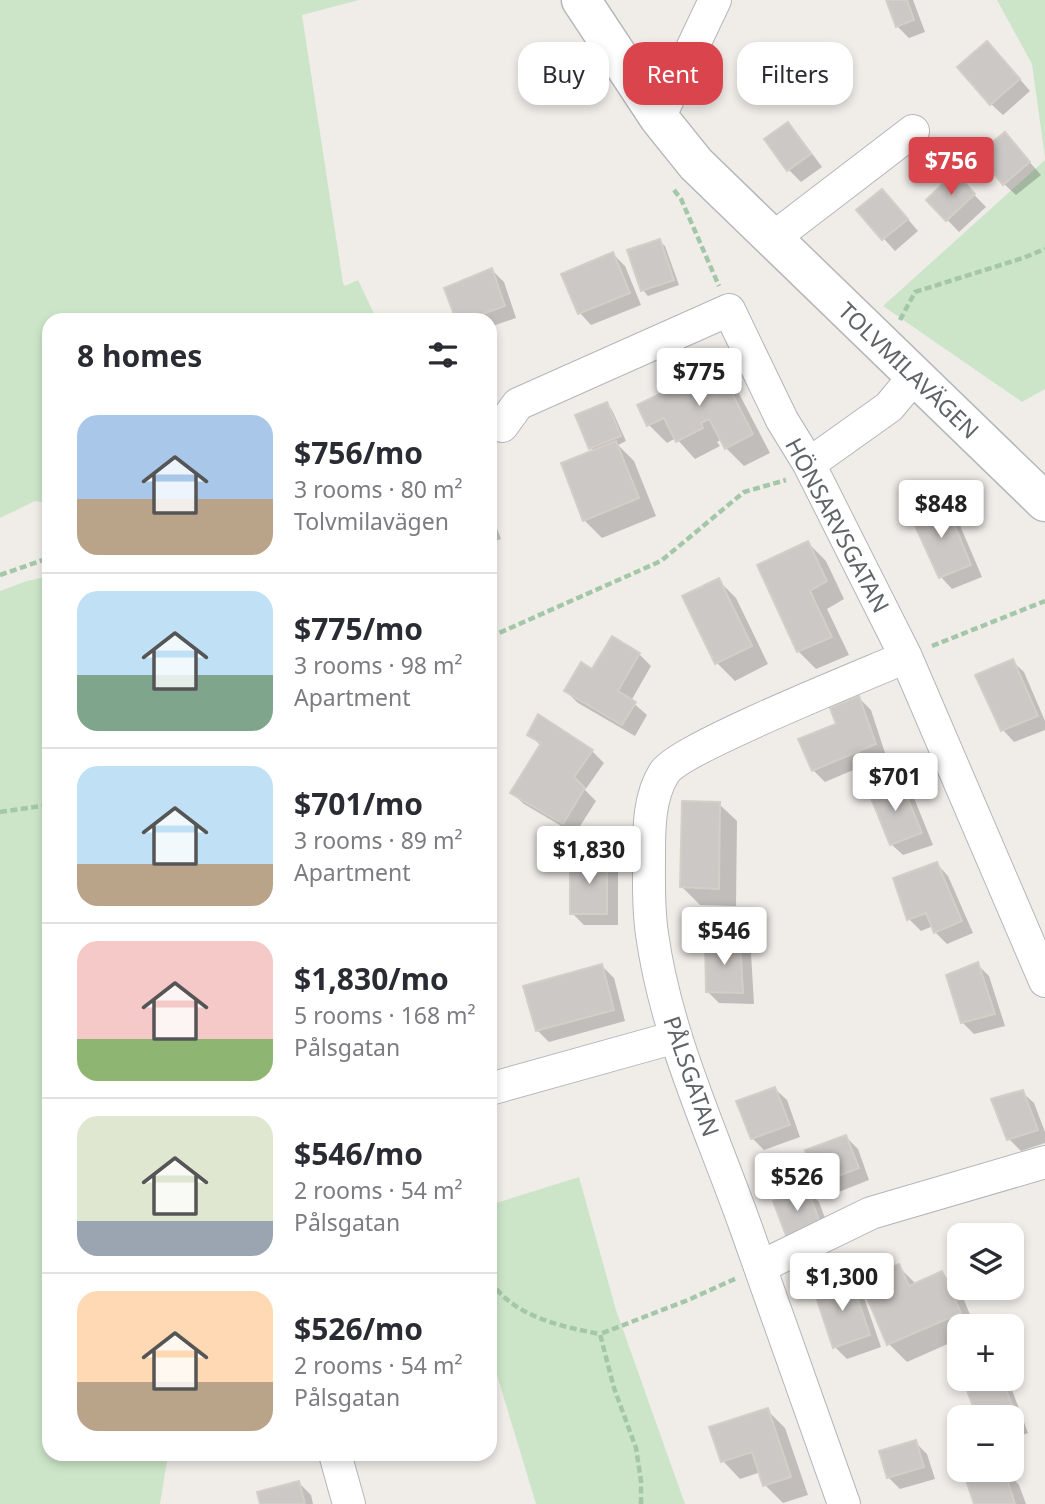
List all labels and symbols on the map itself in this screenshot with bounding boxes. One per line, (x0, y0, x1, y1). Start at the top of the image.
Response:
pin: $756 (910, 138, 992, 197)
street label: TOLVMILAVÄGEN (832, 294, 986, 446)
pin: $775 (658, 348, 740, 408)
street label: HÖNSARVSGATAN (778, 432, 898, 618)
pin: $848 (900, 480, 982, 540)
pin: $701 (854, 754, 936, 813)
pin: $1,830 (532, 826, 646, 886)
pin: $546 (683, 908, 765, 967)
street label: PÅLSGATAN (656, 1012, 728, 1140)
pin: $526 (756, 1154, 838, 1213)
pin: $1,300 (785, 1254, 899, 1313)

